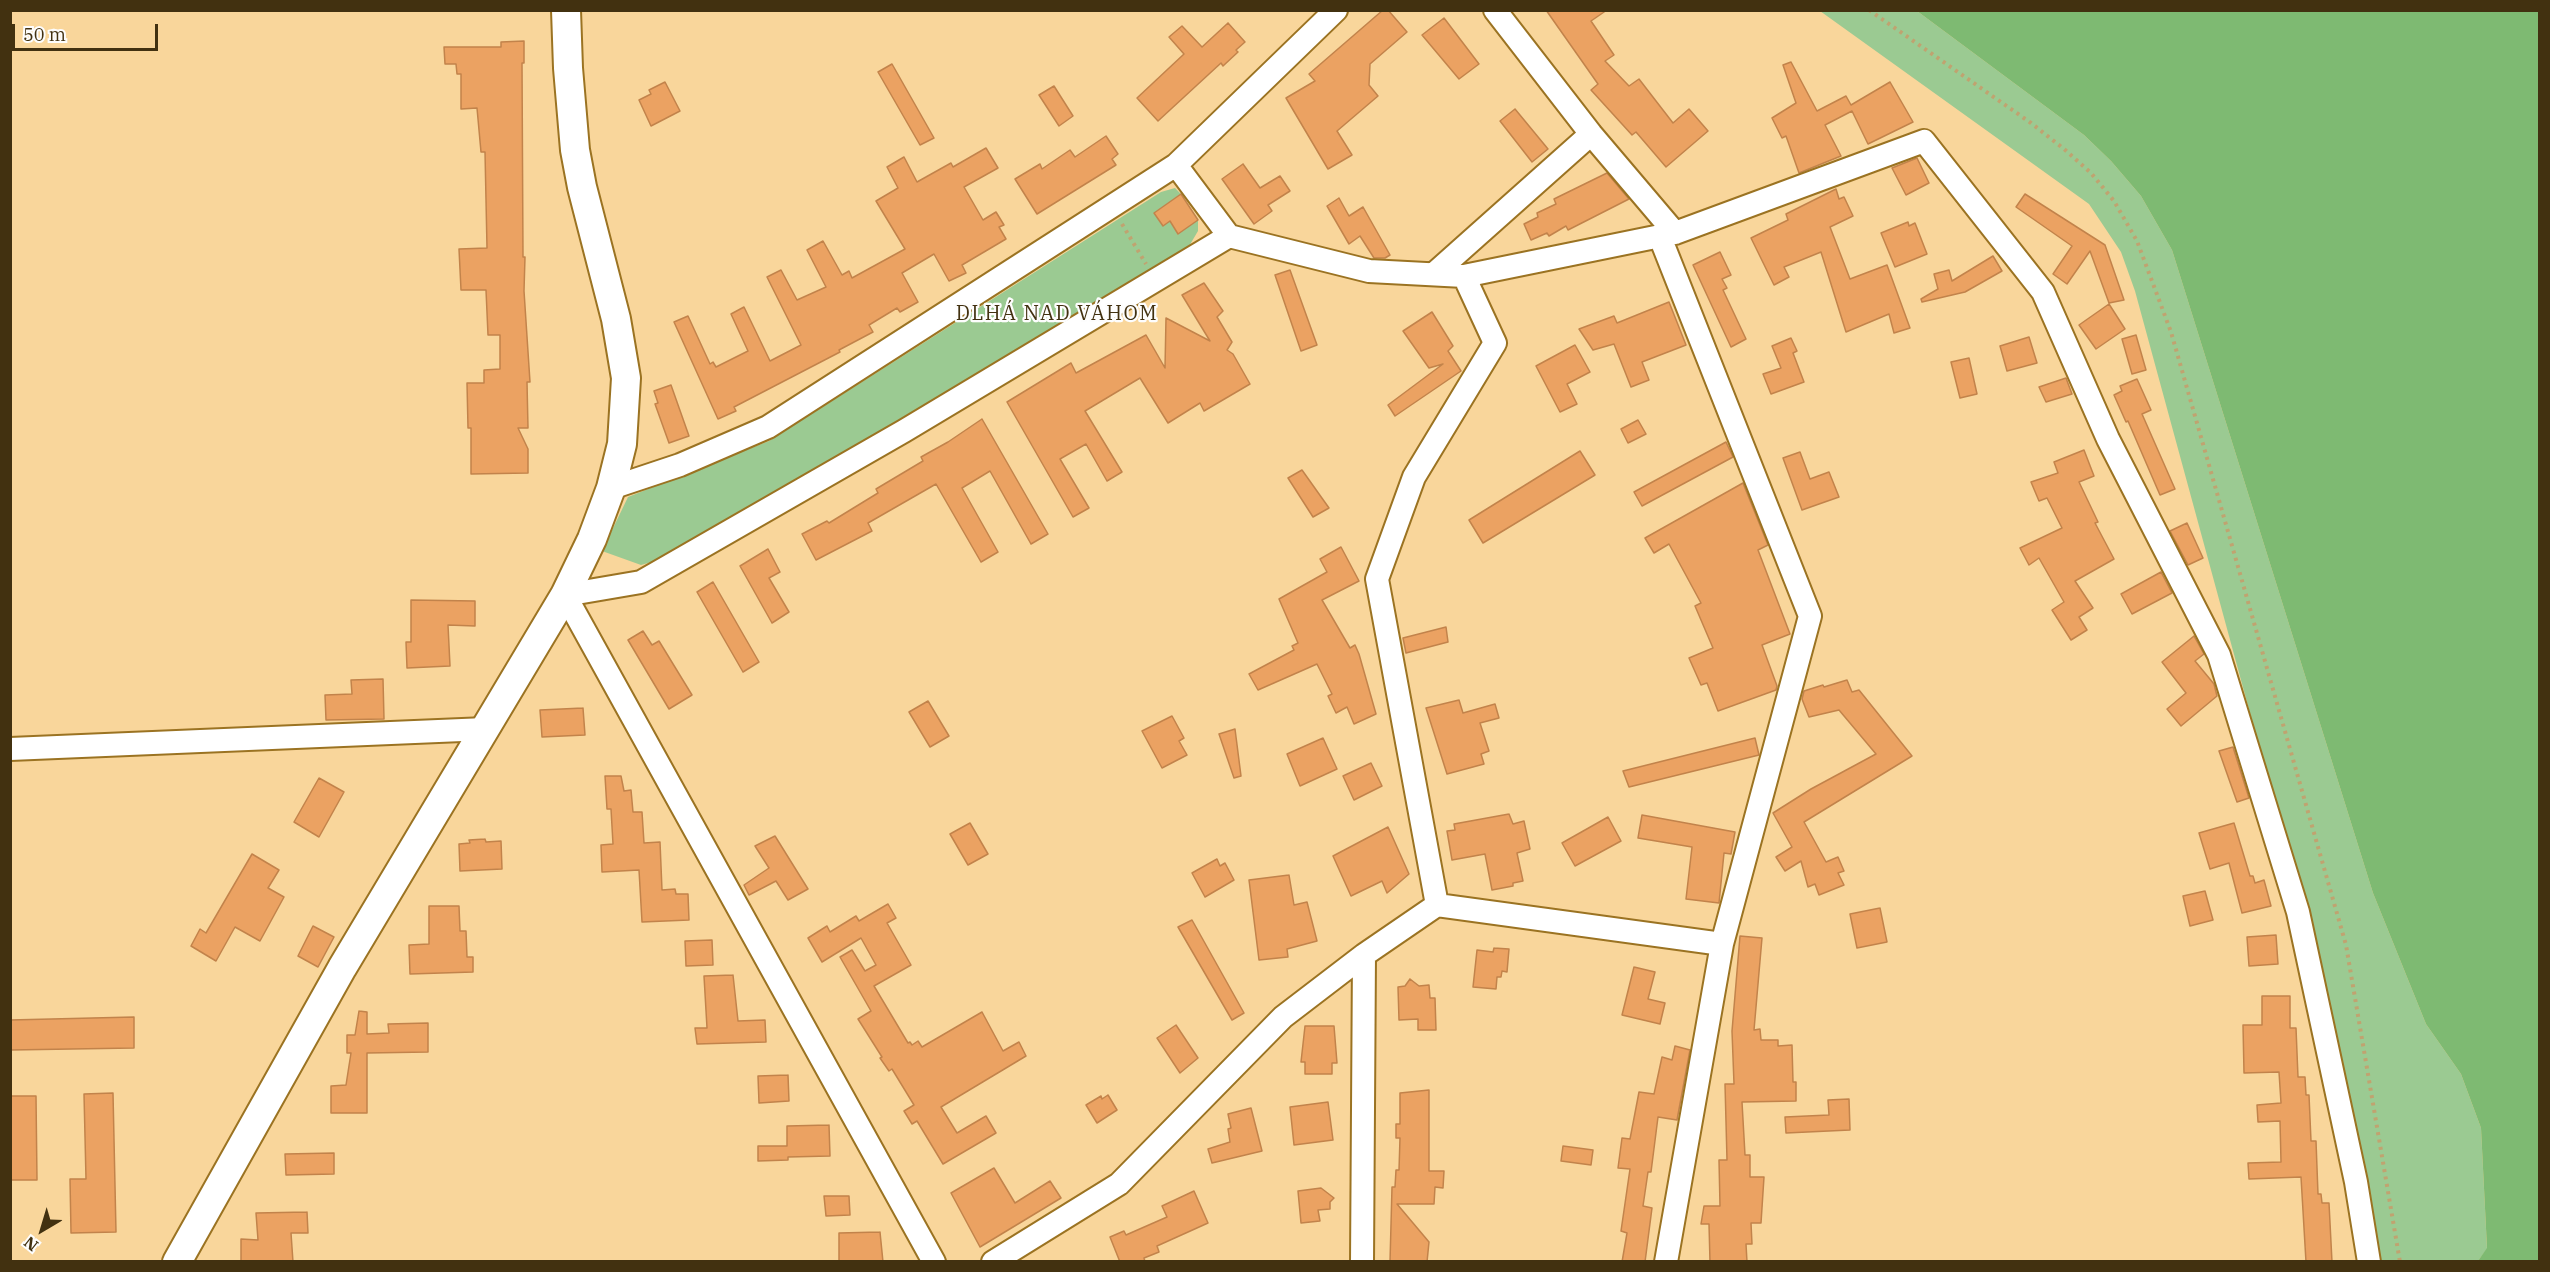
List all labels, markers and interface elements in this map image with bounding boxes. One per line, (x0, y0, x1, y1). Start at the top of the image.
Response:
scale bar (15, 12, 160, 50)
text: 50 m (23, 23, 66, 46)
district label: DLHÁ NAD VÁHOM (956, 302, 1158, 326)
north arrow (12, 1200, 72, 1260)
text: N (20, 1232, 42, 1256)

